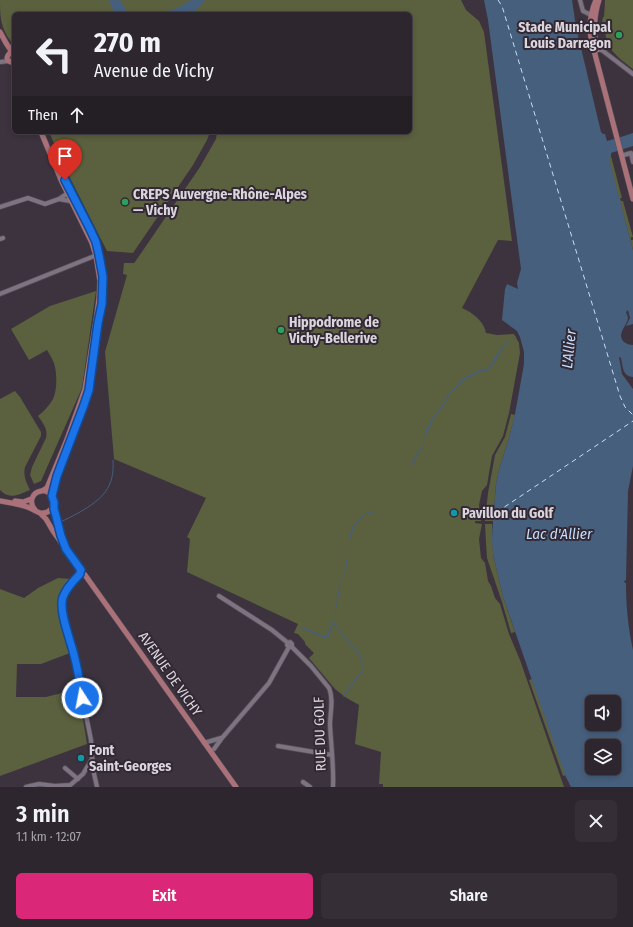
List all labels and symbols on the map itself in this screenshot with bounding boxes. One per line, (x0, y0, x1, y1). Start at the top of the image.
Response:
place label: Stade Municipal Louis Darragon (518, 19, 611, 52)
marker: Stade Municipal Louis Darragon (614, 30, 624, 40)
pin (48, 139, 82, 180)
place label: CREPS Auvergne-Rhône-Alpes — Vichy (133, 186, 307, 219)
marker: CREPS Auvergne-Rhône-Alpes — Vichy (120, 197, 130, 207)
place label: Hippodrome de Vichy-Bellerive (288, 314, 379, 347)
marker: Hippodrome de Vichy-Bellerive (276, 325, 286, 335)
water label: L'Allier (558, 328, 580, 370)
place label: Pavillon du Golf (462, 505, 555, 522)
marker: Pavillon du Golf (449, 508, 459, 518)
water label: Lac d'Allier (526, 525, 593, 543)
street label: AVENUE DE VICHY (135, 629, 205, 719)
position arrow (61, 677, 103, 719)
street label: RUE DU GOLF (310, 697, 330, 771)
place label: Font Saint-Georges (89, 742, 172, 775)
marker: Font Saint-Georges (76, 753, 86, 763)

